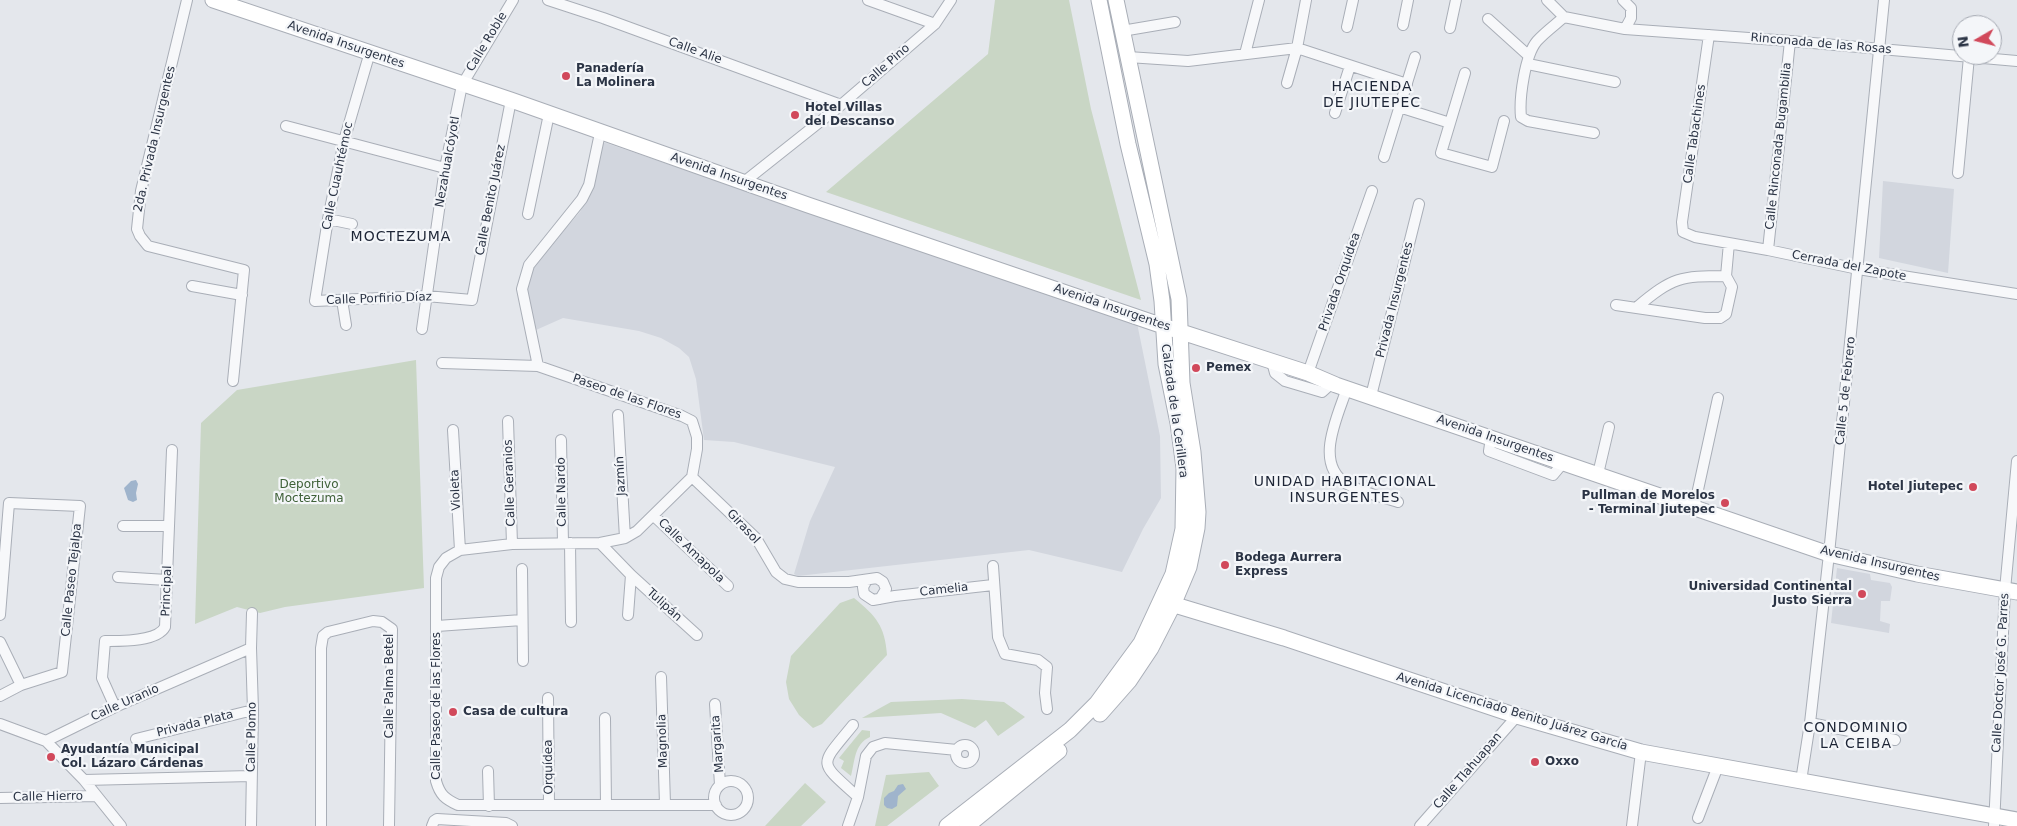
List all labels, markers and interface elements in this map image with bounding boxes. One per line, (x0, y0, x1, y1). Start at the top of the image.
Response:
street label: Calle Roble (464, 10, 510, 74)
north arrow (1952, 15, 2002, 65)
street label: Avenida Insurgentes (286, 18, 406, 72)
street label: Rinconada de las Rosas (1750, 31, 1892, 57)
street label: Calle Alie (666, 35, 724, 67)
text: N (1954, 35, 1972, 49)
street label: Calle Pino (859, 41, 913, 91)
place label: Panadería La Molinera (576, 62, 655, 90)
street label: Calle Rinconada Bugambilia (1763, 62, 1795, 230)
street label: 2da. Privada Insurgentes (131, 65, 179, 213)
marker: Panadería La Molinera (560, 70, 572, 82)
district label: HACIENDA DE JIUTEPEC (1322, 79, 1422, 111)
street label: Calle Tabachines (1681, 83, 1709, 185)
place label: Hotel Villas del Descanso (805, 101, 894, 129)
marker: Hotel Villas del Descanso (789, 109, 801, 121)
street label: Nezahualcóyotl (433, 115, 463, 209)
street label: Calle Cuauhtémoc (320, 121, 356, 231)
street label: Calle Benito Juárez (473, 143, 509, 257)
street label: Avenida Insurgentes (669, 150, 789, 204)
district label: MOCTEZUMA (349, 229, 453, 245)
street label: Privada Orquídea (1316, 231, 1364, 333)
street label: Privada Insurgentes (1374, 240, 1416, 360)
street label: Cerrada del Zapote (1791, 248, 1907, 284)
street label: Avenida Insurgentes (1052, 281, 1172, 335)
street label: Calle Porfirio Díaz (326, 290, 432, 308)
street label: Calle 5 de Febrero (1833, 336, 1859, 446)
street label: Calzada de la Cerillera (1157, 343, 1191, 479)
place label: Pemex (1206, 361, 1251, 375)
marker: Pemex (1190, 362, 1202, 374)
street label: Paseo de las Flores (571, 372, 683, 422)
street label: Avenida Insurgentes (1435, 412, 1555, 466)
street label: Calle Geranios (501, 439, 519, 527)
street label: Jazmín (613, 456, 629, 496)
street label: Calle Nardo (554, 457, 570, 527)
street label: Violeta (448, 469, 464, 511)
district label: UNIDAD HABITACIONAL INSURGENTES (1251, 474, 1439, 507)
park label: Deportivo Moctezuma (274, 478, 344, 506)
place label: Hotel Jiutepec (1868, 480, 1963, 494)
marker: Hotel Jiutepec (1967, 481, 1979, 493)
place label: Pullman de Morelos - Terminal Jiutepec (1581, 489, 1715, 517)
marker: Pullman de Morelos - Terminal Jiutepec (1719, 497, 1731, 509)
street label: Girasol (723, 507, 763, 547)
street label: Calle Amapola (655, 516, 727, 586)
street label: Calle Paseo Tejalpa (59, 523, 85, 637)
street label: Avenida Insurgentes (1819, 543, 1941, 585)
place label: Bodega Aurrera Express (1235, 551, 1342, 579)
marker: Bodega Aurrera Express (1219, 559, 1231, 571)
street label: Principal (159, 565, 175, 617)
street label: Camelia (919, 580, 969, 600)
place label: Universidad Continental Justo Sierra (1688, 580, 1852, 608)
street label: Tulipán (643, 585, 685, 625)
marker: Universidad Continental Justo Sierra (1856, 588, 1868, 600)
street label: Calle Doctor José G. Parres (1990, 593, 2012, 753)
street label: Calle Paseo de las Flores (430, 632, 444, 780)
street label: Calle Palma Betel (383, 634, 397, 738)
street label: Avenida Licenciado Benito Juárez García (1395, 670, 1629, 754)
street label: Calle Uranio (89, 682, 161, 724)
street label: Calle Plomo (244, 702, 260, 772)
place label: Casa de cultura (463, 705, 568, 719)
marker: Casa de cultura (447, 706, 459, 718)
street label: Privada Plata (155, 708, 235, 740)
street label: Magnolia (655, 714, 671, 768)
street label: Margarita (709, 715, 727, 773)
district label: CONDOMINIO LA CEIBA (1802, 720, 1910, 752)
street label: Calle Tlahuapan (1431, 730, 1505, 812)
street label: Orquídea (541, 739, 557, 795)
place label: Ayudantía Municipal Col. Lázaro Cárdenas (61, 743, 203, 771)
marker: Ayudantía Municipal Col. Lázaro Cárdenas (45, 751, 57, 763)
place label: Oxxo (1545, 755, 1579, 769)
marker: Oxxo (1529, 756, 1541, 768)
street label: Calle Hierro (13, 789, 83, 805)

